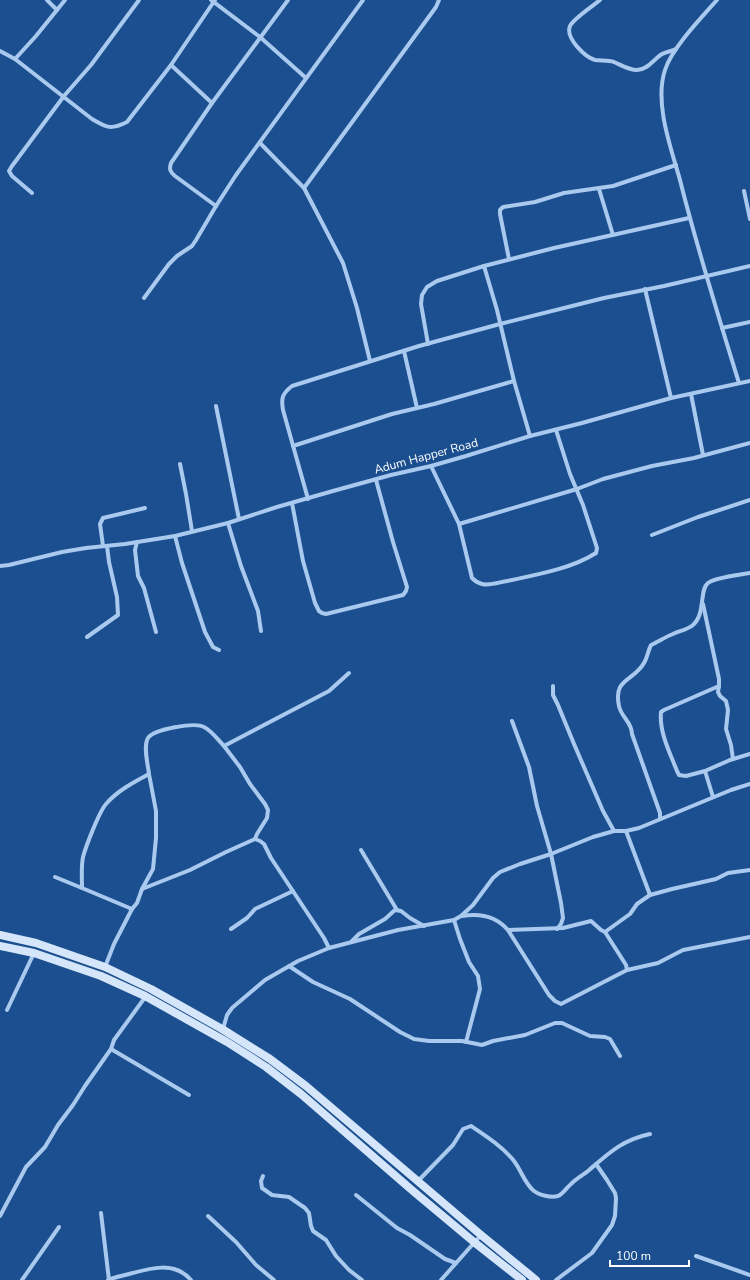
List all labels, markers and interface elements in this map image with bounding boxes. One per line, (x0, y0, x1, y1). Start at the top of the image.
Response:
street label: Adum Happer Road (372, 434, 480, 478)
scale bar (610, 1242, 689, 1268)
text: 100 m (616, 1248, 651, 1264)

